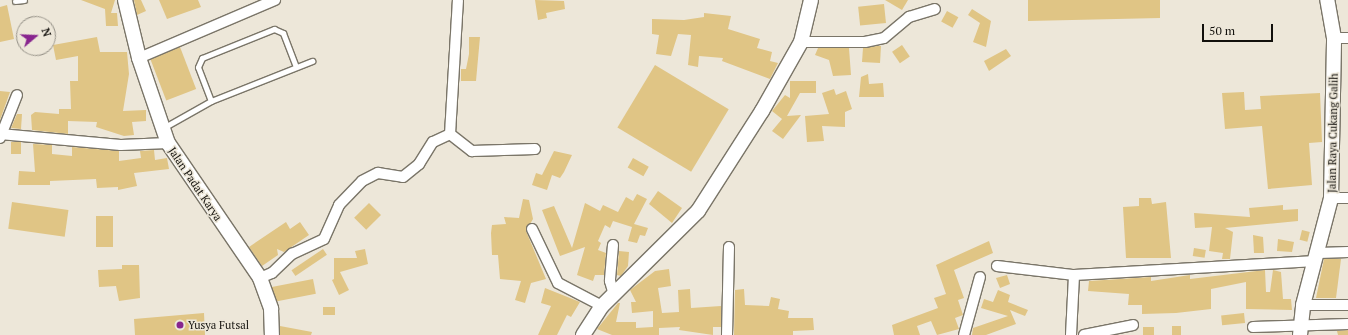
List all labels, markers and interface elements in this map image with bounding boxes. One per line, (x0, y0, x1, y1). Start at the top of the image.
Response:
north arrow (16, 16, 56, 56)
scale bar (1204, 16, 1275, 42)
text: 50 m (1209, 23, 1235, 38)
text: N (38, 26, 54, 39)
street label: Jalan Raya Cukang Galih (1325, 73, 1341, 193)
street label: Jalan Padat Karya (165, 145, 225, 223)
place label: Yusya Futsal (188, 318, 249, 332)
marker: Yusya Futsal (175, 320, 185, 330)

